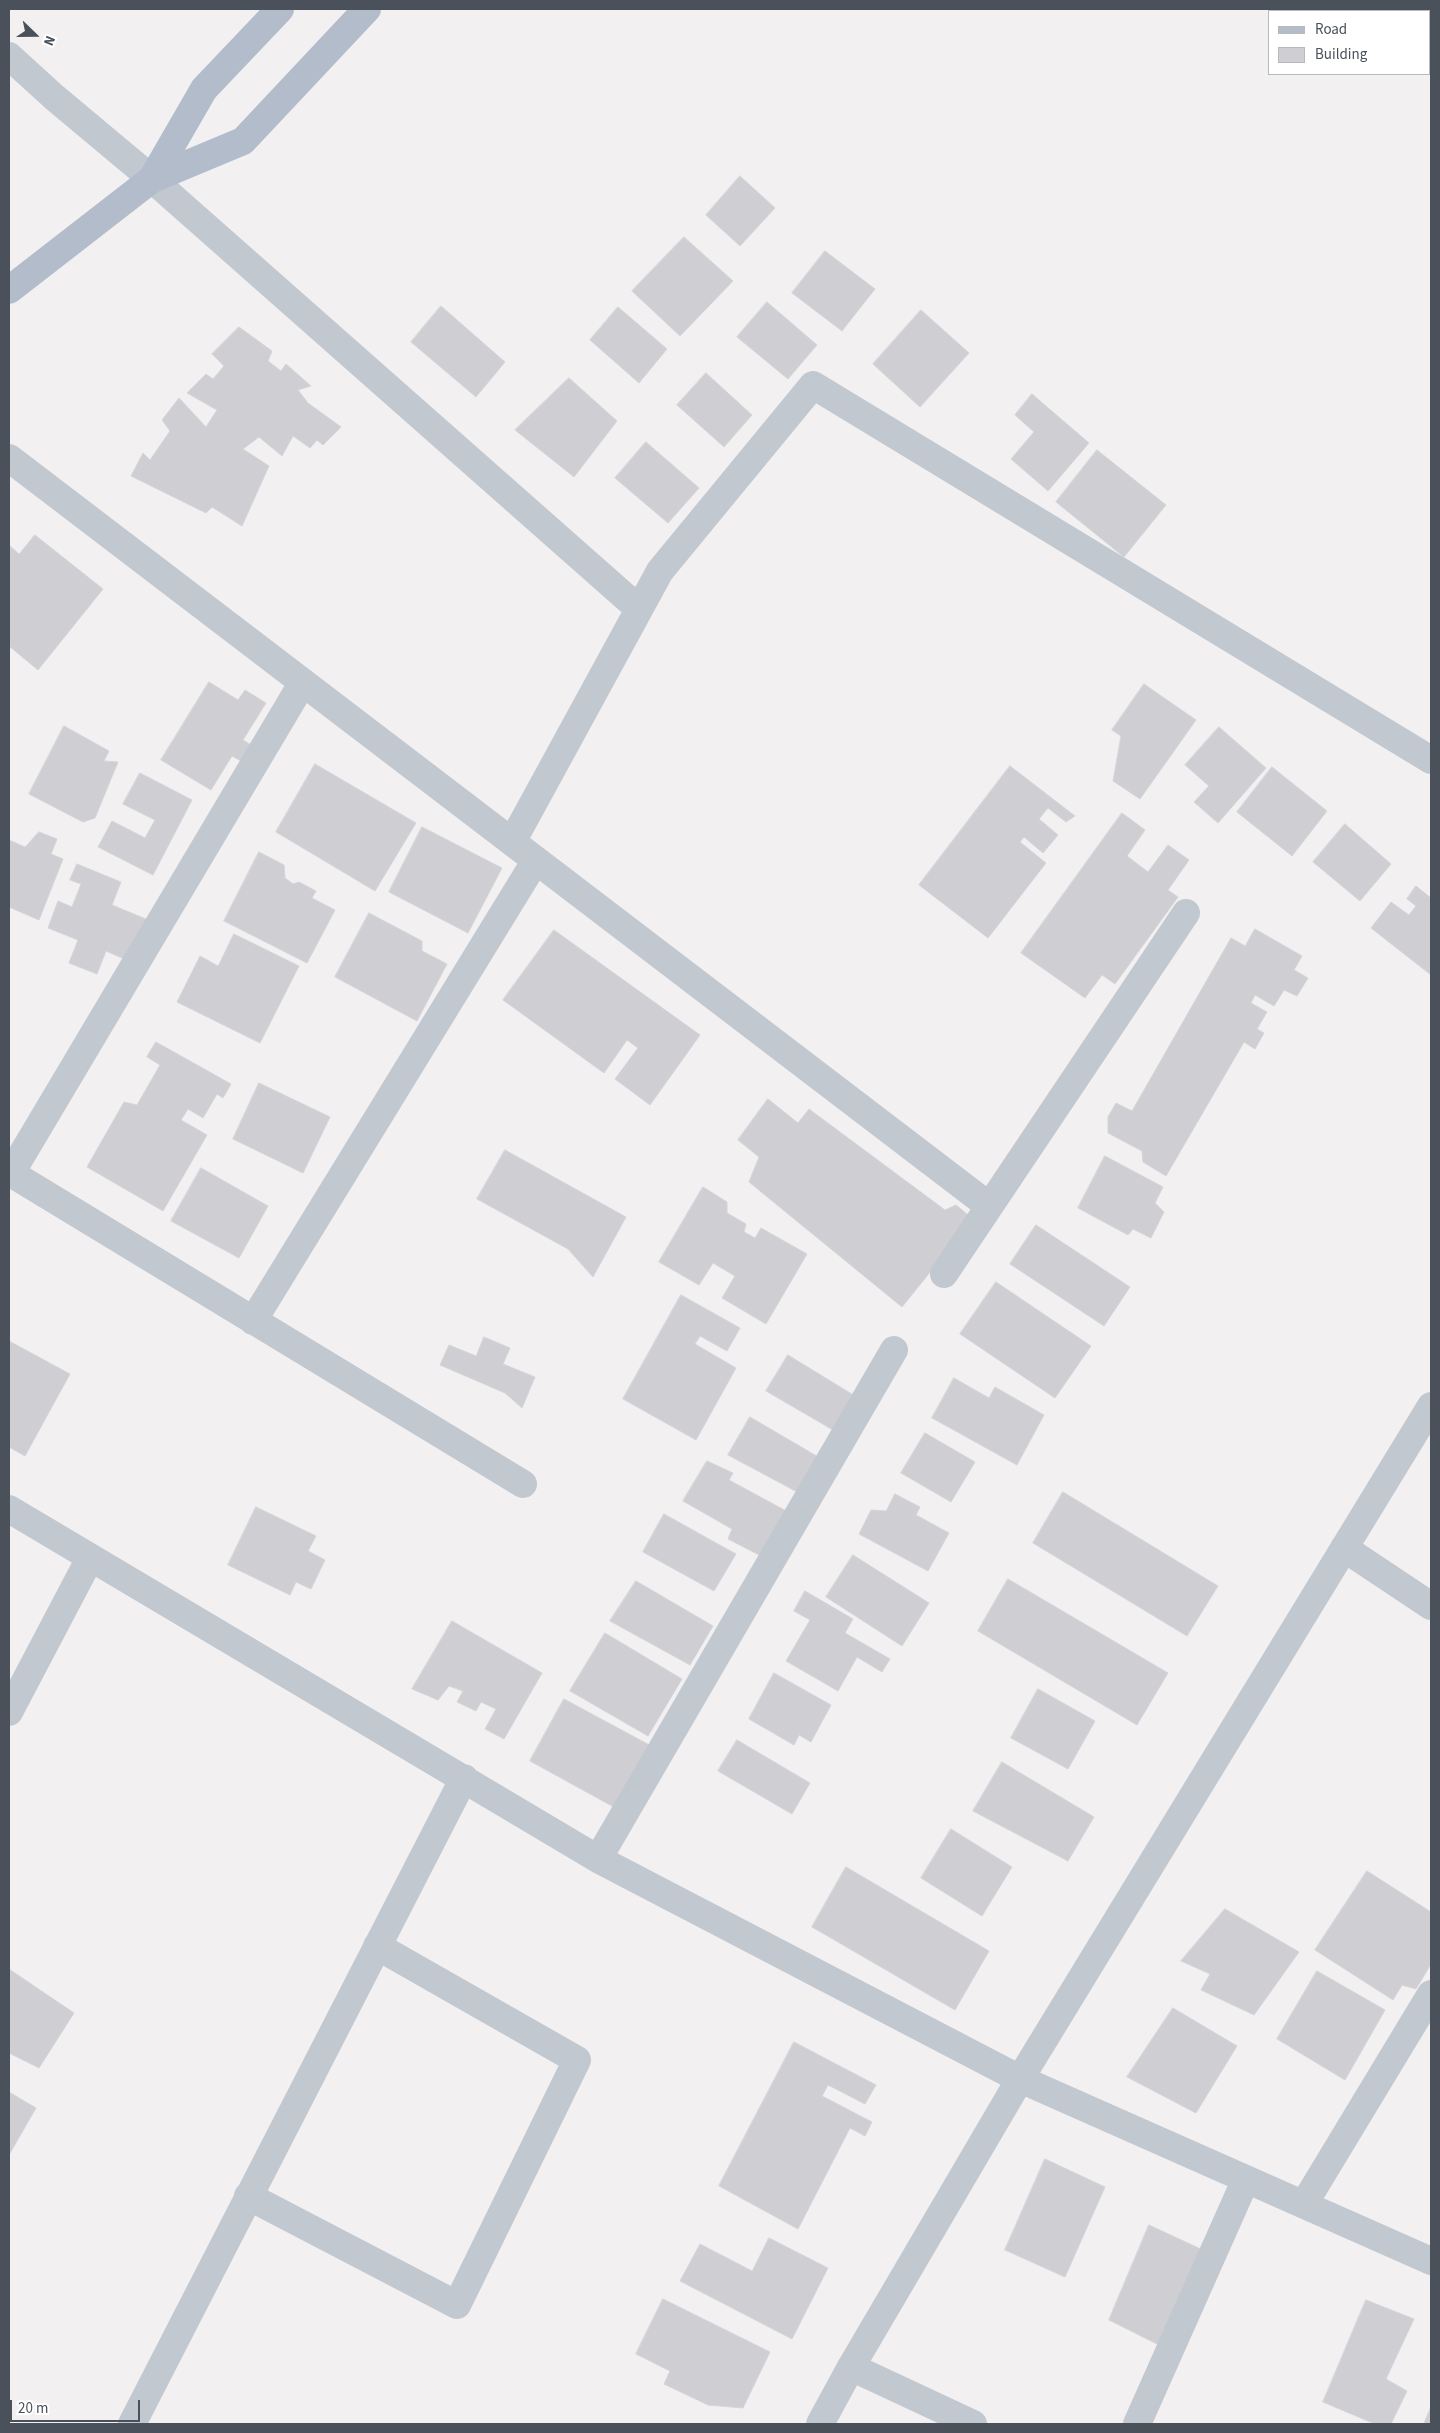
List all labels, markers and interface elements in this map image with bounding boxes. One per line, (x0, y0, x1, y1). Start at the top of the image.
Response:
north arrow (10, 10, 60, 60)
legend (1268, 10, 1430, 75)
text: Road (1315, 19, 1347, 40)
text: N (38, 33, 60, 49)
text: Building (1315, 44, 1367, 65)
scale bar (12, 2390, 142, 2422)
text: 20 m (18, 2398, 48, 2419)

